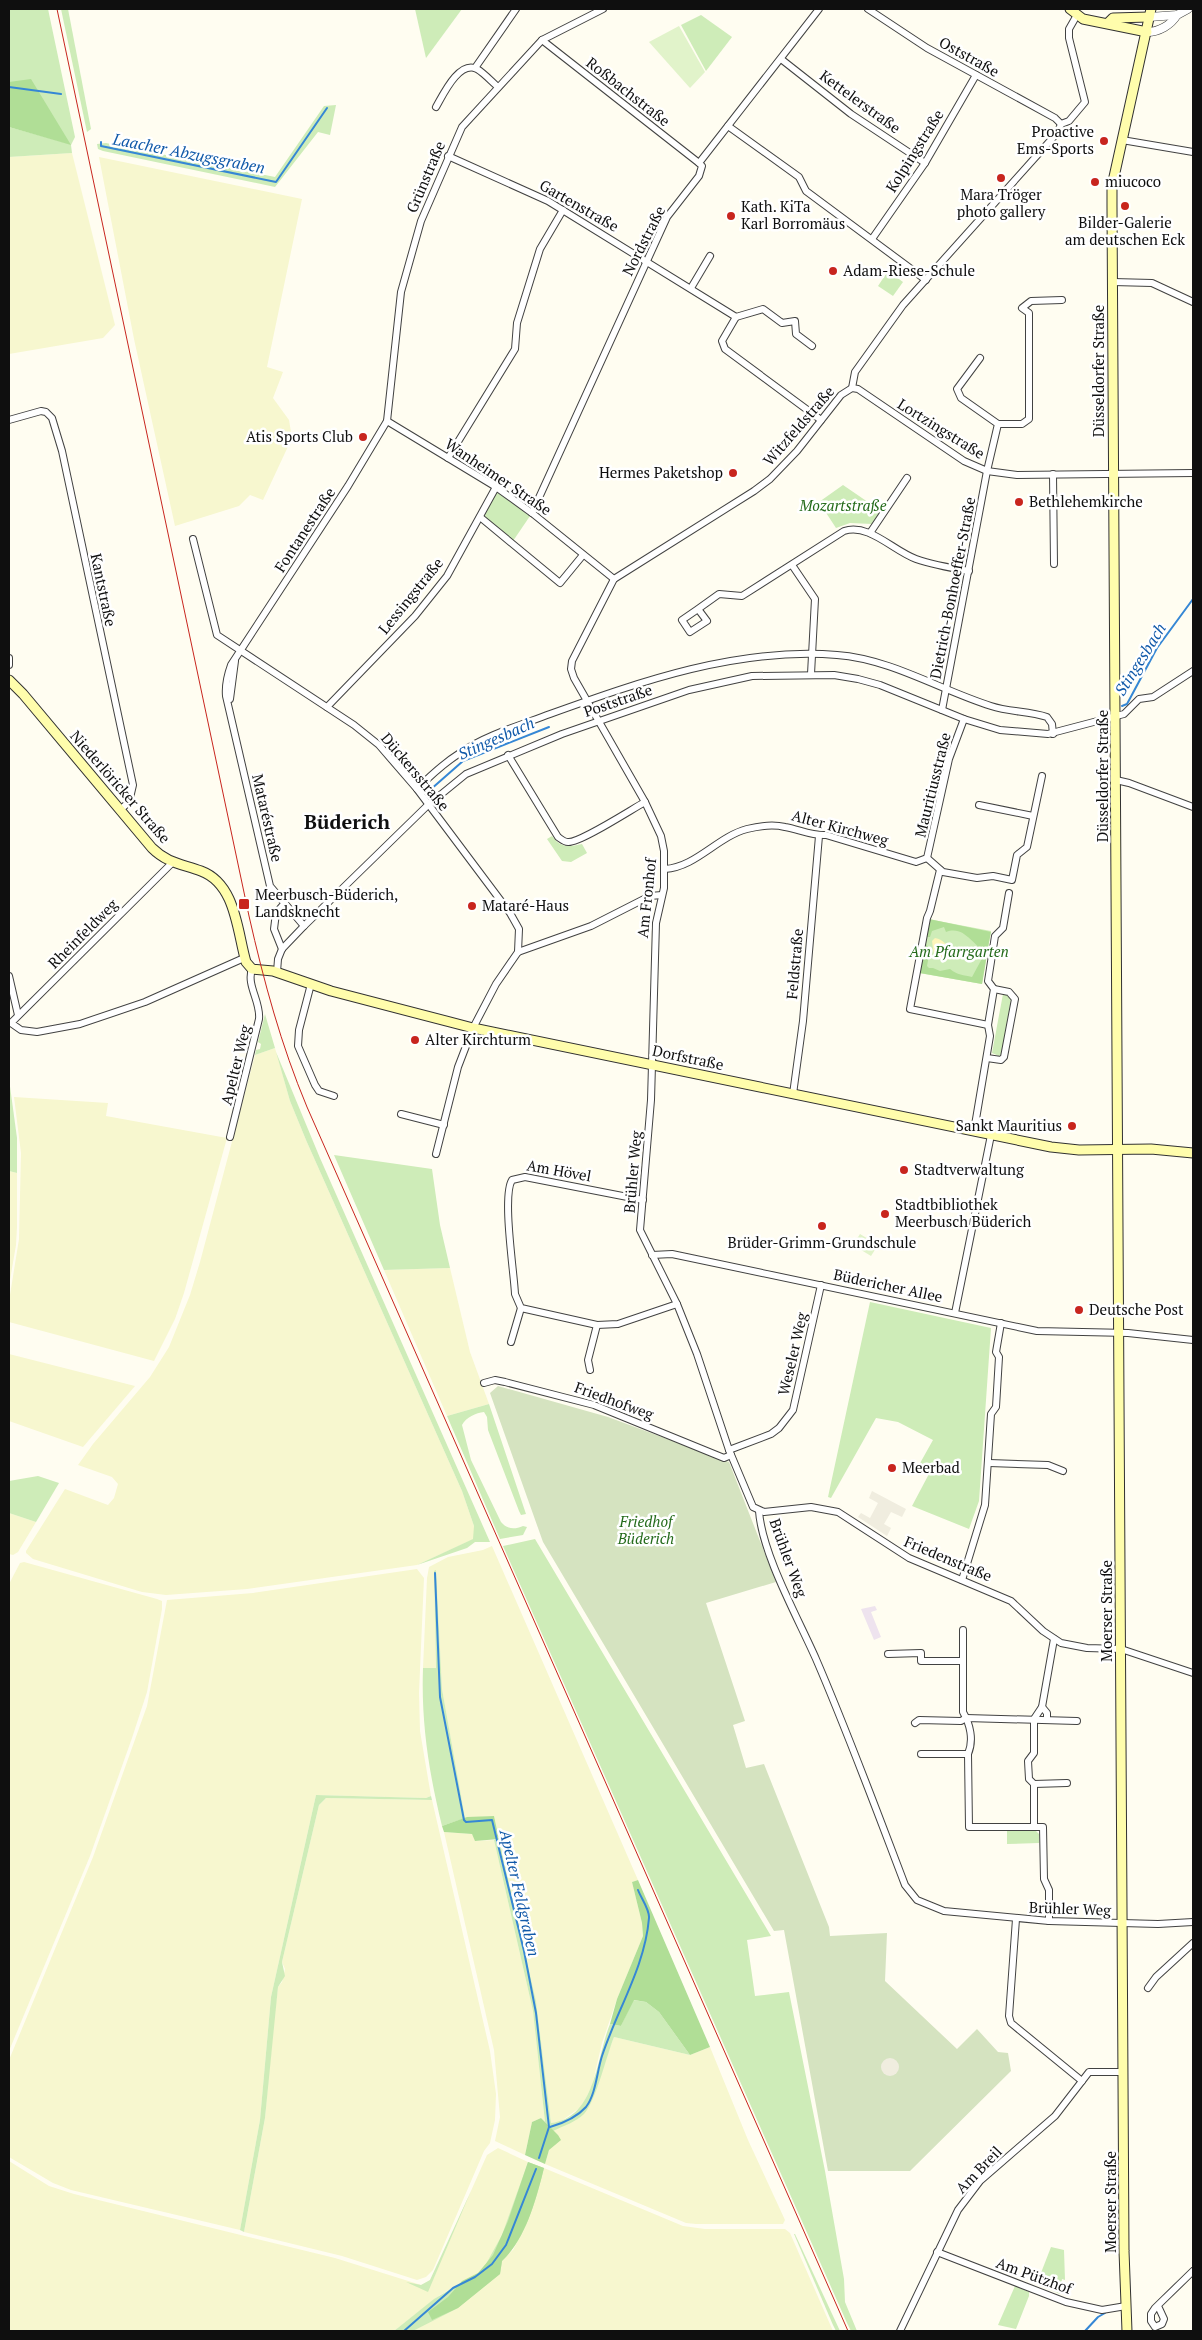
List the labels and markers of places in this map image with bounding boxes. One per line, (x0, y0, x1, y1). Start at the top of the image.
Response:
place label: Proactive Ems-Sports (1017, 121, 1094, 158)
marker: Proactive Ems-Sports (1098, 135, 1110, 147)
place label: miucoco (1105, 171, 1161, 191)
marker: Mara Tröger photo gallery (995, 172, 1007, 184)
marker: miucoco (1089, 176, 1101, 188)
place label: Mara Tröger photo gallery (957, 184, 1046, 221)
place label: Kath. KiTa Karl Borromäus (741, 196, 845, 233)
marker: Bilder-Galerie am deutschen Eck (1119, 200, 1131, 212)
marker: Kath. KiTa Karl Borromäus (725, 210, 737, 222)
place label: Bilder-Galerie am deutschen Eck (1065, 212, 1185, 249)
place label: Adam-Riese-Schule (843, 260, 975, 280)
marker: Adam-Riese-Schule (827, 265, 839, 277)
place label: Atis Sports Club (246, 426, 353, 446)
marker: Atis Sports Club (357, 431, 369, 443)
place label: Hermes Paketshop (599, 462, 723, 482)
marker: Hermes Paketshop (727, 467, 739, 479)
place label: Bethlehemkirche (1029, 491, 1143, 511)
marker: Bethlehemkirche (1013, 496, 1025, 508)
place label: Meerbusch-Büderich, Landsknecht (255, 884, 398, 921)
place label: Mataré-Haus (482, 895, 569, 915)
marker: Meerbusch-Büderich, Landsknecht (237, 897, 251, 911)
marker: Mataré-Haus (466, 900, 478, 912)
place label: Alter Kirchturm (425, 1029, 531, 1049)
marker: Alter Kirchturm (409, 1034, 421, 1046)
place label: Sankt Mauritius (956, 1115, 1062, 1135)
marker: Sankt Mauritius (1066, 1120, 1078, 1132)
place label: Stadtverwaltung (914, 1159, 1025, 1179)
marker: Stadtverwaltung (898, 1164, 910, 1176)
place label: Stadtbibliothek Meerbusch Büderich (895, 1194, 1032, 1231)
marker: Stadtbibliothek Meerbusch Büderich (879, 1208, 891, 1220)
marker: Brüder-Grimm-Grundschule (816, 1220, 828, 1232)
place label: Brüder-Grimm-Grundschule (728, 1232, 916, 1252)
place label: Deutsche Post (1089, 1299, 1184, 1319)
marker: Deutsche Post (1073, 1304, 1085, 1316)
place label: Meerbad (902, 1457, 960, 1477)
marker: Meerbad (886, 1462, 898, 1474)

